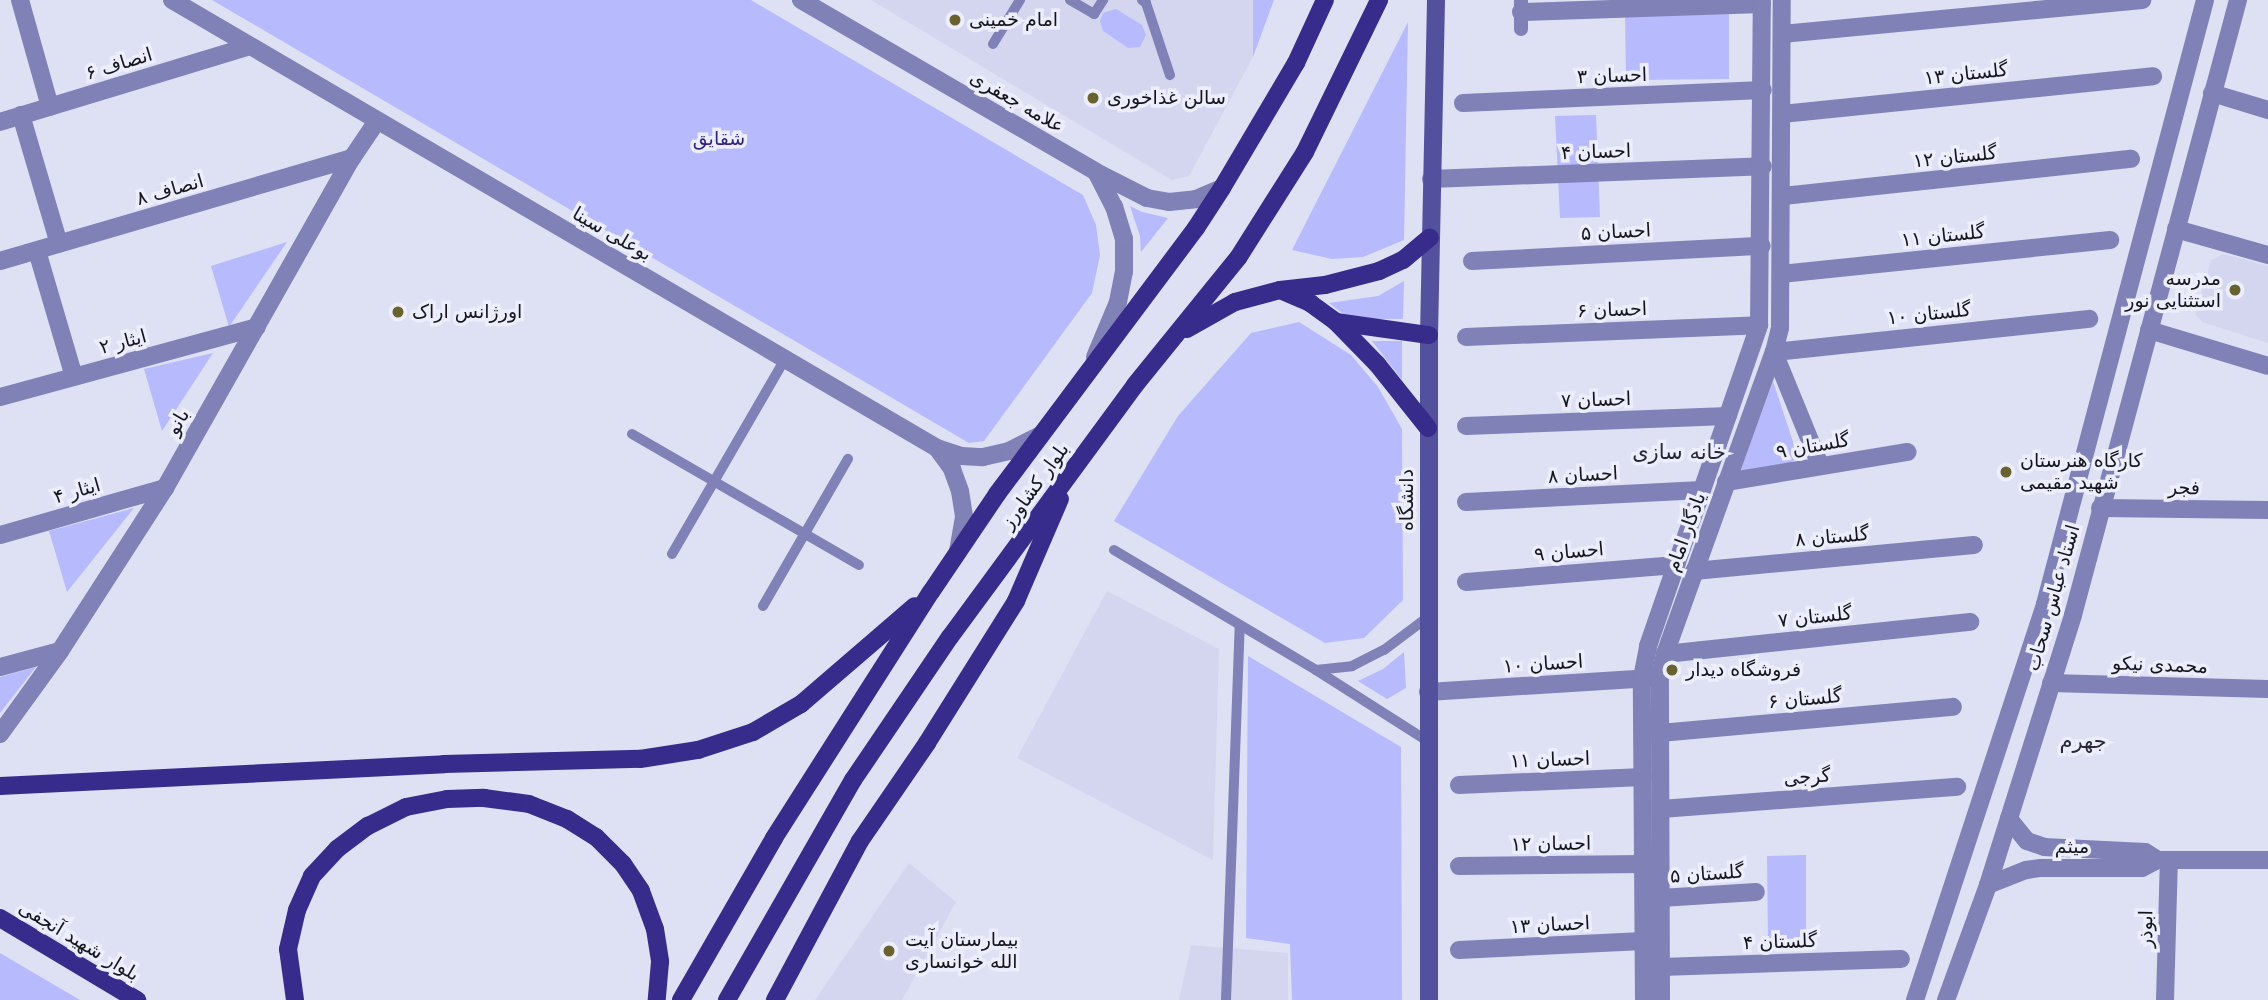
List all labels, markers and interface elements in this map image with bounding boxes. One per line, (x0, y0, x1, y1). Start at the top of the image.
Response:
place label: امام خمینی (969, 9, 1058, 31)
marker: امام خمینی (947, 12, 963, 28)
street label: انصاف ۶ (83, 43, 155, 85)
street label: گلستان ۱۳ (1923, 58, 2009, 90)
street label: احسان ۳ (1577, 63, 1647, 89)
street label: علامه جعفری (966, 66, 1068, 138)
place label: سالن غذاخوری (1107, 87, 1226, 109)
marker: سالن غذاخوری (1085, 90, 1101, 106)
park label: شقایق (693, 128, 745, 150)
street label: احسان ۴ (1561, 139, 1631, 165)
street label: گلستان ۱۲ (1912, 141, 1998, 173)
street label: انصاف ۸ (134, 170, 206, 210)
street label: بوعلی سینا (568, 202, 656, 266)
street label: احسان ۵ (1580, 219, 1652, 245)
street label: گلستان ۱۱ (1900, 220, 1986, 252)
place label: مدرسه استثنایی نور (2125, 268, 2221, 312)
marker: مدرسه استثنایی نور (2227, 282, 2243, 298)
street label: احسان ۶ (1577, 297, 1647, 323)
street label: گلستان ۱۰ (1886, 298, 1972, 330)
place label: اورژانس اراک (412, 301, 522, 323)
marker: اورژانس اراک (390, 304, 406, 320)
street label: ایثار ۲ (97, 325, 149, 359)
street label: احسان ۷ (1561, 387, 1631, 413)
street label: بانو (162, 405, 194, 439)
street label: گلستان ۹ (1775, 428, 1851, 464)
street label: بلوار کشاورز (996, 438, 1074, 534)
district label: خانه سازی (1632, 439, 1726, 465)
place label: کارگاه هنرستان شهید مقیمی (2020, 450, 2142, 494)
street label: احسان ۸ (1547, 462, 1619, 488)
marker: کارگاه هنرستان شهید مقیمی (1998, 464, 2014, 480)
street label: دانشگاه (1396, 469, 1418, 531)
street label: ایثار ۴ (51, 473, 103, 509)
street label: فجر (2168, 476, 2200, 500)
street label: یادگار امام (1661, 489, 1711, 575)
street label: گلستان ۸ (1794, 522, 1870, 552)
street label: استاد عباس سحاب (2021, 522, 2085, 674)
street label: احسان ۹ (1533, 538, 1605, 566)
street label: گلستان ۷ (1777, 602, 1853, 632)
street label: احسان ۱۰ (1502, 650, 1584, 678)
street label: محمدی نیکو (2112, 652, 2208, 678)
place label: فروشگاه دیدار (1686, 659, 1801, 681)
marker: فروشگاه دیدار (1664, 662, 1680, 678)
street label: گلستان ۶ (1767, 684, 1843, 714)
district label: جهرم (2059, 728, 2107, 754)
street label: احسان ۱۱ (1510, 747, 1590, 773)
street label: گرجی (1783, 764, 1831, 790)
street label: احسان ۱۲ (1511, 832, 1591, 856)
street label: میثم (2055, 836, 2089, 858)
street label: گلستان ۵ (1669, 860, 1745, 888)
street label: بلوار شهید آنجفی (15, 896, 143, 986)
street label: ابوذر (2134, 910, 2158, 948)
street label: احسان ۱۳ (1509, 912, 1591, 938)
place label: بیمارستان آیت الله خوانساری (905, 929, 1019, 973)
street label: گلستان ۴ (1743, 929, 1817, 955)
marker: بیمارستان آیت الله خوانساری (879, 941, 899, 961)

